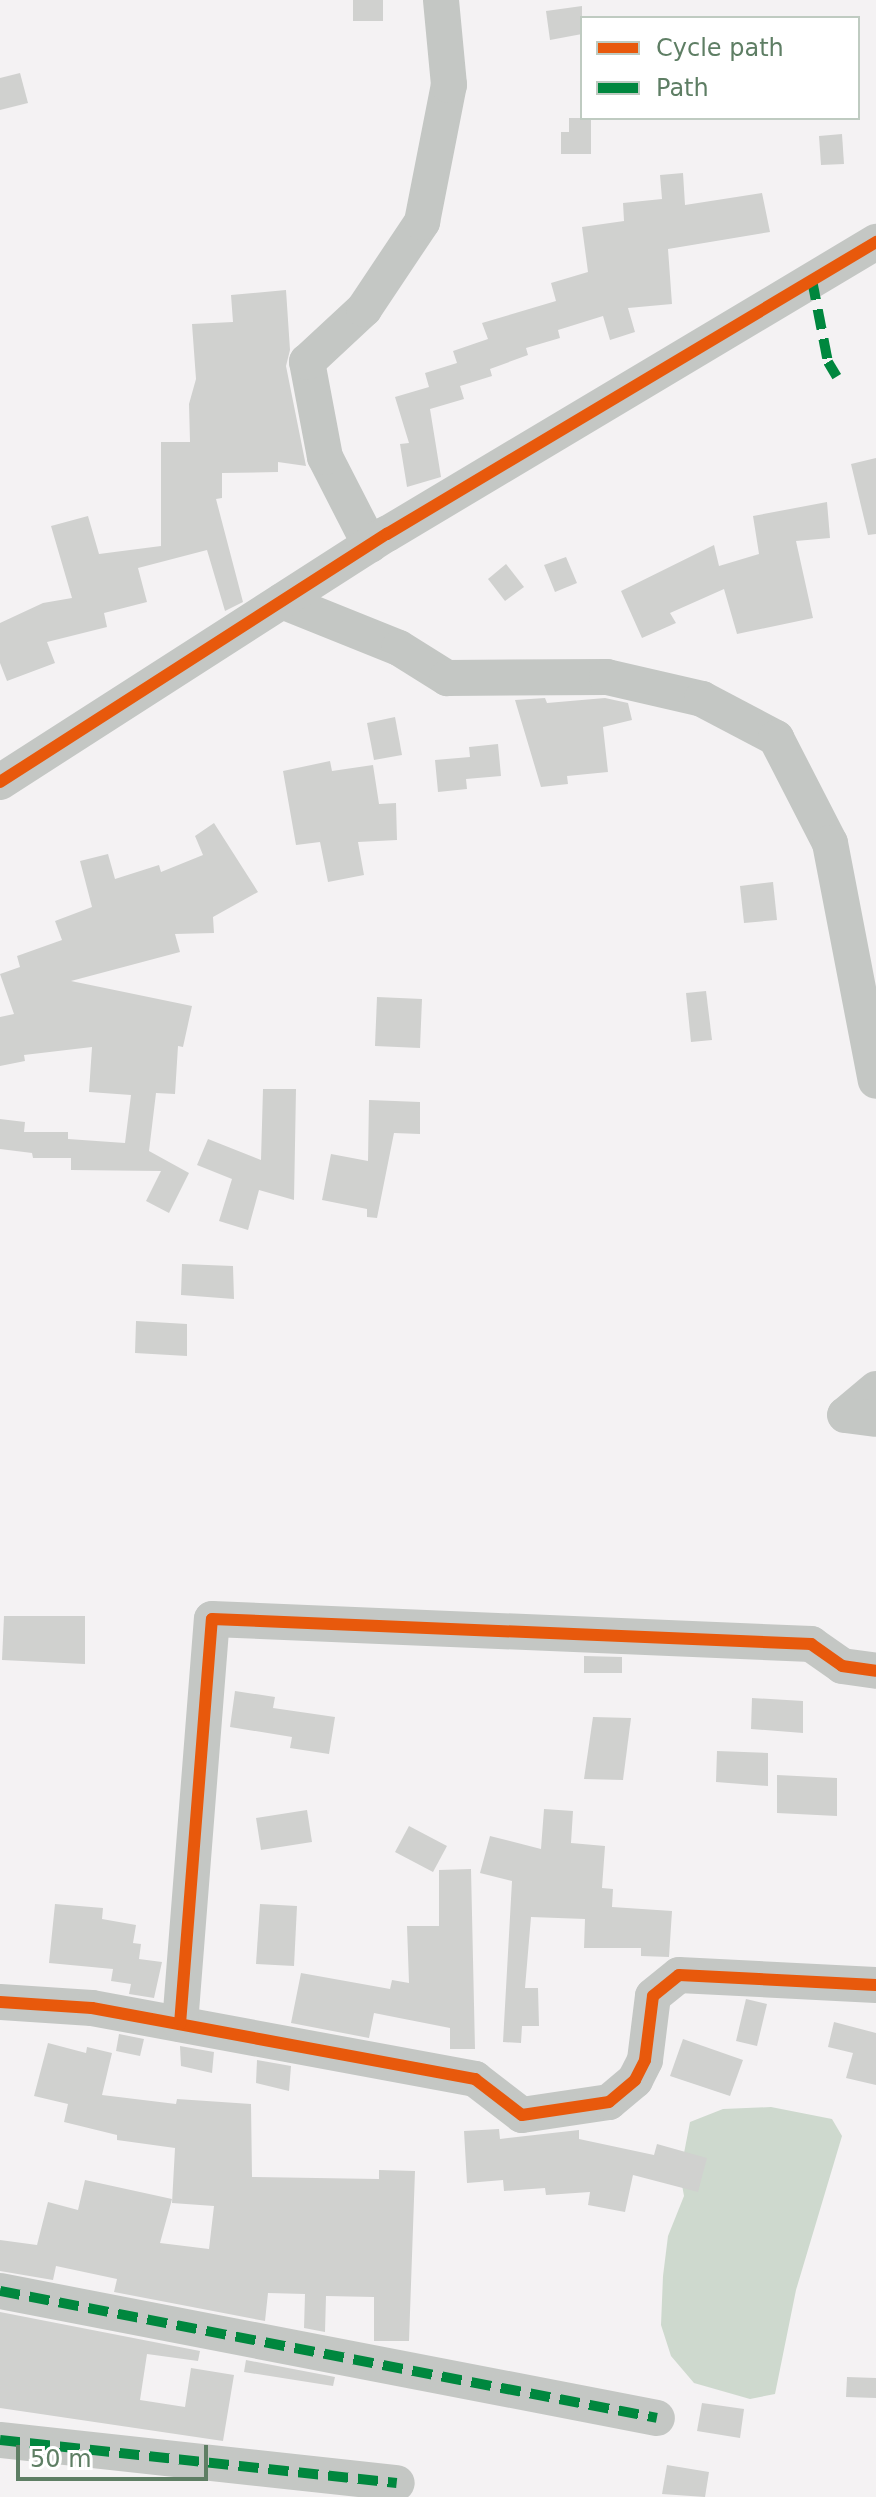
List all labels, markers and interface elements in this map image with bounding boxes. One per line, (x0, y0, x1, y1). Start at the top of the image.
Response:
legend (580, 16, 860, 120)
text: Cycle path (656, 34, 784, 62)
text: Path (656, 74, 709, 102)
scale bar (20, 2429, 212, 2479)
text: 50 m (30, 2445, 92, 2473)

